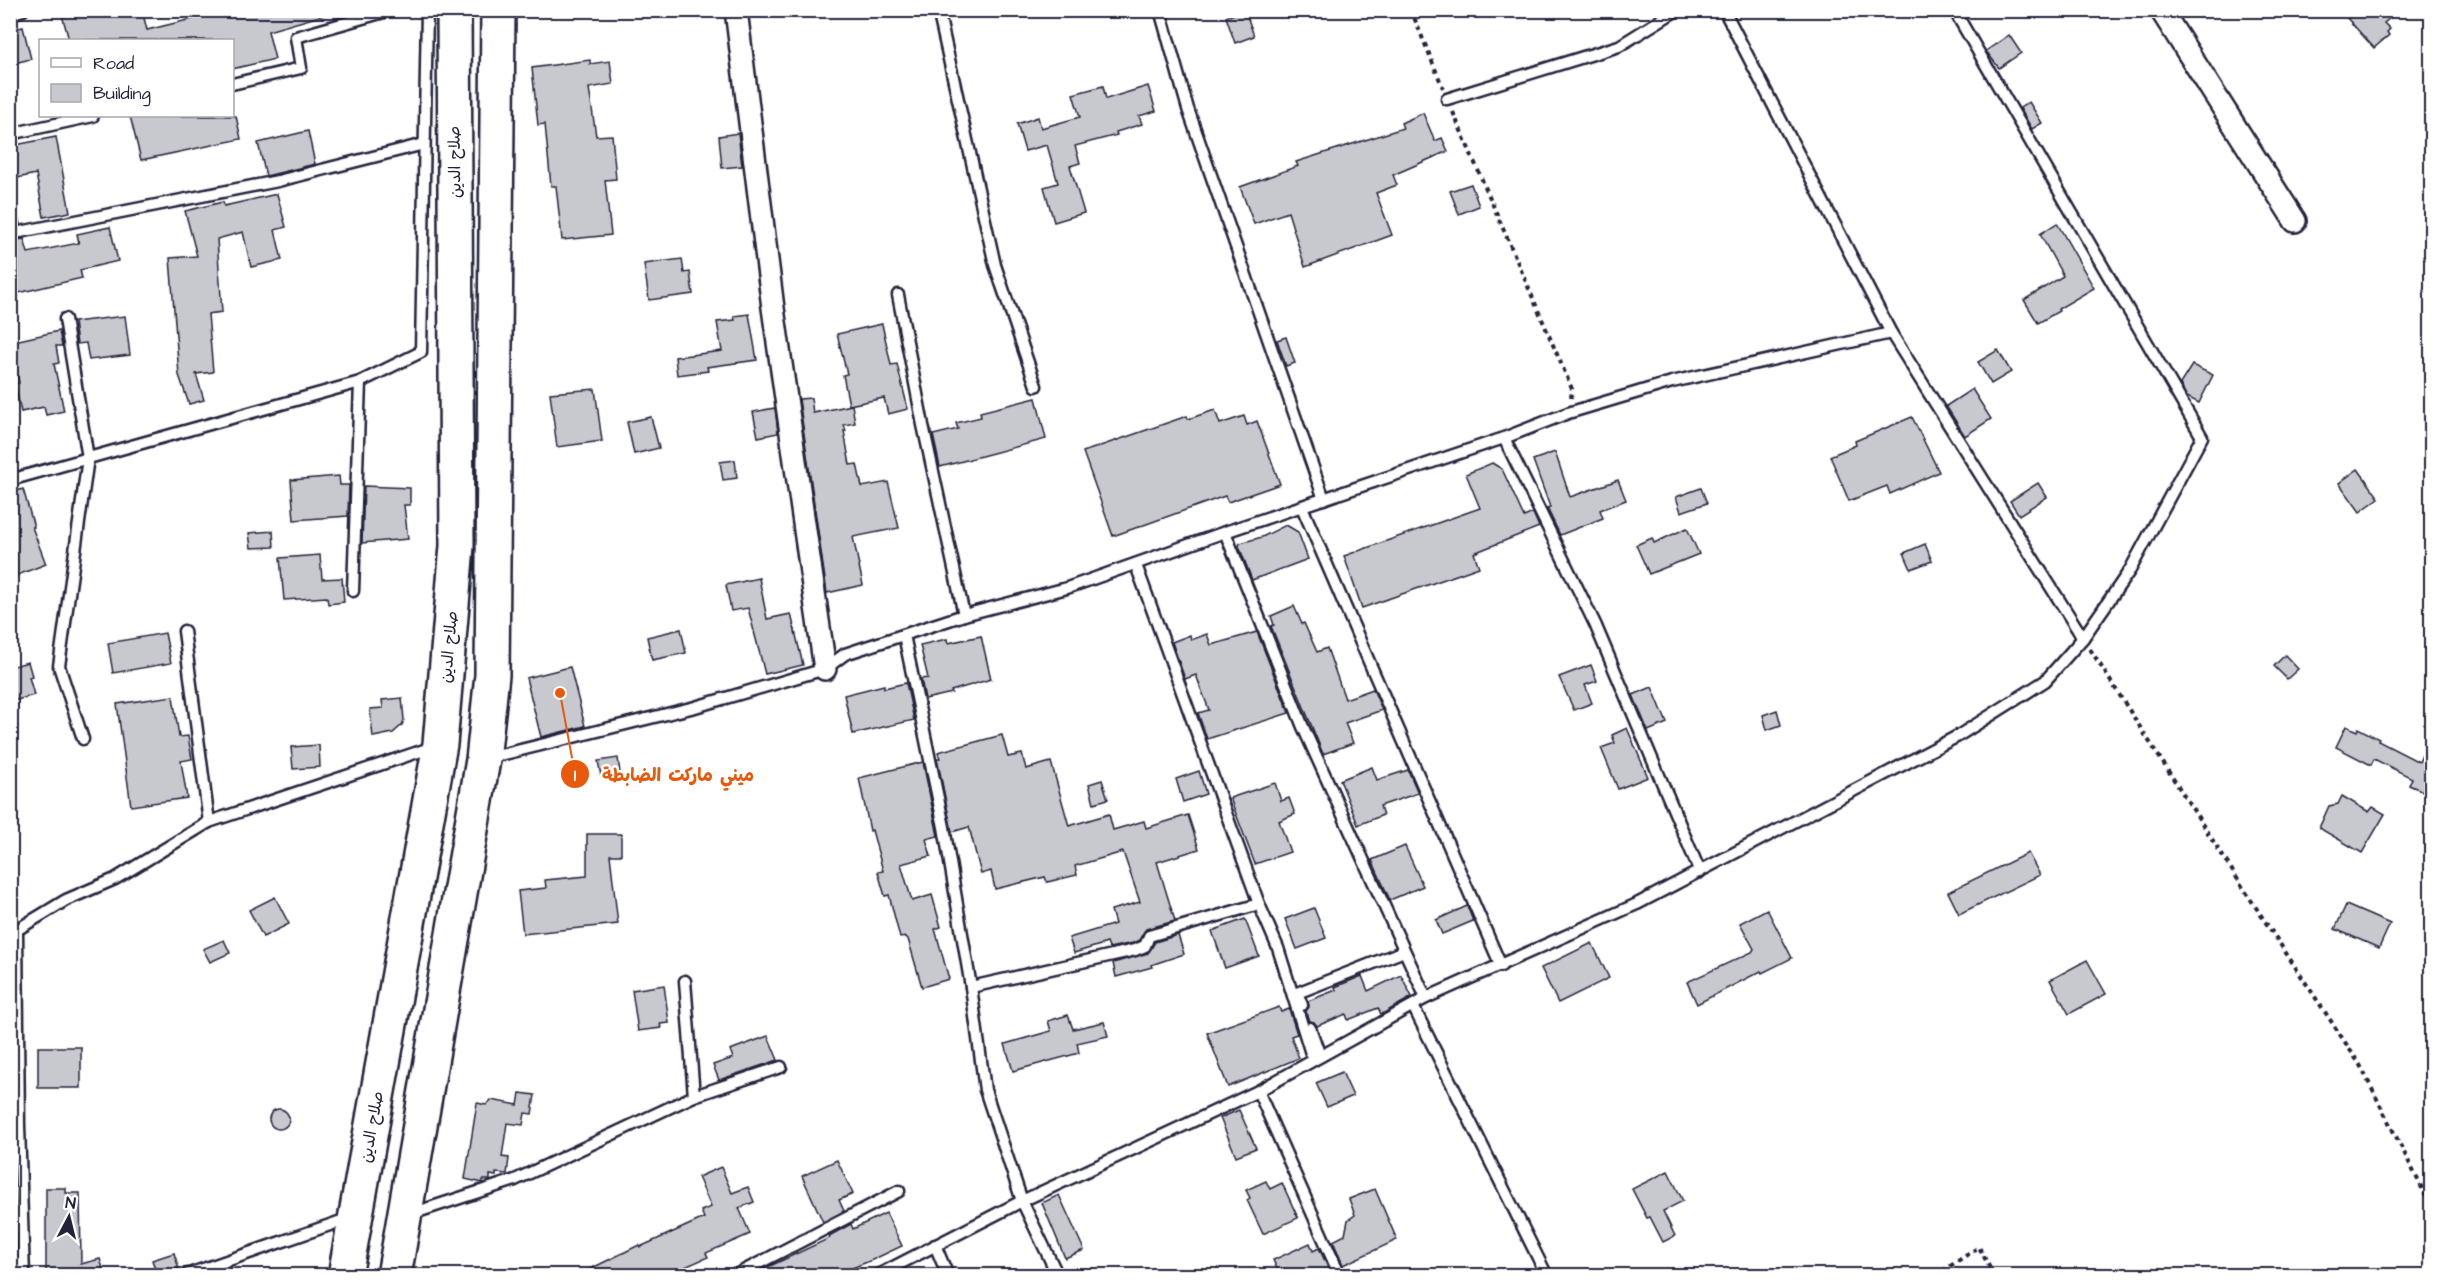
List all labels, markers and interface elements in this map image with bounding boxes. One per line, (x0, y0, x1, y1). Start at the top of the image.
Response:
legend (39, 39, 234, 117)
text: Road (93, 51, 134, 76)
text: Building (93, 81, 151, 107)
street label: صلاح الدين (443, 126, 467, 198)
street label: صلاح الدين (435, 610, 463, 684)
callout: ميني ماركت الضابطة (560, 756, 766, 792)
text: 1 (574, 763, 577, 788)
text: ميني ماركت الضابطة (602, 763, 754, 791)
street label: صلاح الدين (355, 1090, 389, 1164)
north arrow (39, 1187, 99, 1247)
text: N (64, 1192, 77, 1215)

